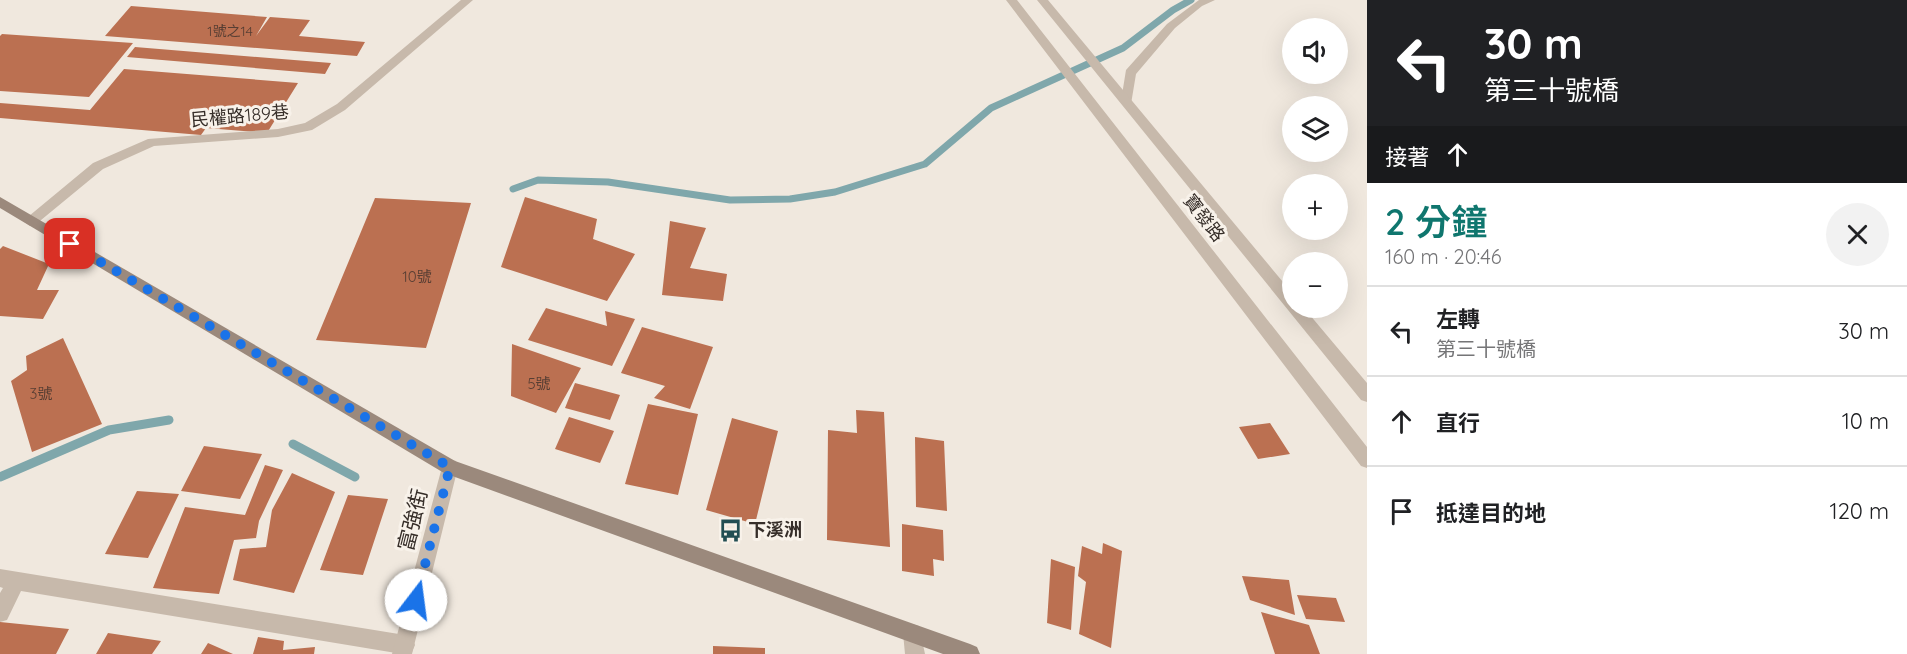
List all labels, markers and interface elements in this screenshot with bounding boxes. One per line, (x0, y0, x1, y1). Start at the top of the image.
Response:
text: 30 m (1484, 17, 1583, 70)
map controls (1282, 18, 1348, 318)
button: sound (1282, 18, 1348, 84)
house number: 1號之14 (207, 22, 253, 40)
icon: left (1385, 24, 1463, 102)
text: 第三十號橋 (1484, 73, 1619, 107)
button: layers (1282, 96, 1348, 162)
street label: 民權路189巷 (190, 100, 290, 131)
icon: ahead (1441, 138, 1474, 171)
text: 接著 (1385, 143, 1429, 171)
button: + (1282, 174, 1348, 240)
street label: 寶發路 (1179, 189, 1230, 246)
text: 2 分鐘 (1385, 199, 1487, 244)
button: close (1826, 203, 1889, 266)
pin (44, 218, 95, 269)
icon: arrive (53, 227, 86, 260)
text: 160 m · 20:46 (1385, 244, 1502, 269)
button: − (1282, 252, 1348, 318)
house number: 10號 (402, 267, 432, 286)
text: 左轉 (1436, 305, 1480, 333)
icon: left (1385, 315, 1418, 348)
text: 30 m (1838, 317, 1889, 345)
text: 第三十號橋 (1436, 336, 1536, 361)
house number: 5號 (527, 374, 551, 393)
house number: 3號 (30, 384, 52, 403)
icon: ahead (1385, 405, 1418, 438)
text: 10 m (1842, 407, 1889, 435)
text: 直行 (1436, 409, 1480, 437)
street label: 富強街 (392, 486, 432, 553)
icon: arrive (1385, 495, 1418, 528)
text: 120 m (1830, 497, 1889, 525)
text: 抵達目的地 (1436, 499, 1546, 527)
bus stop icon: 下溪洲 (717, 517, 743, 543)
place label: 下溪洲 (748, 518, 802, 541)
position arrow (384, 568, 448, 632)

